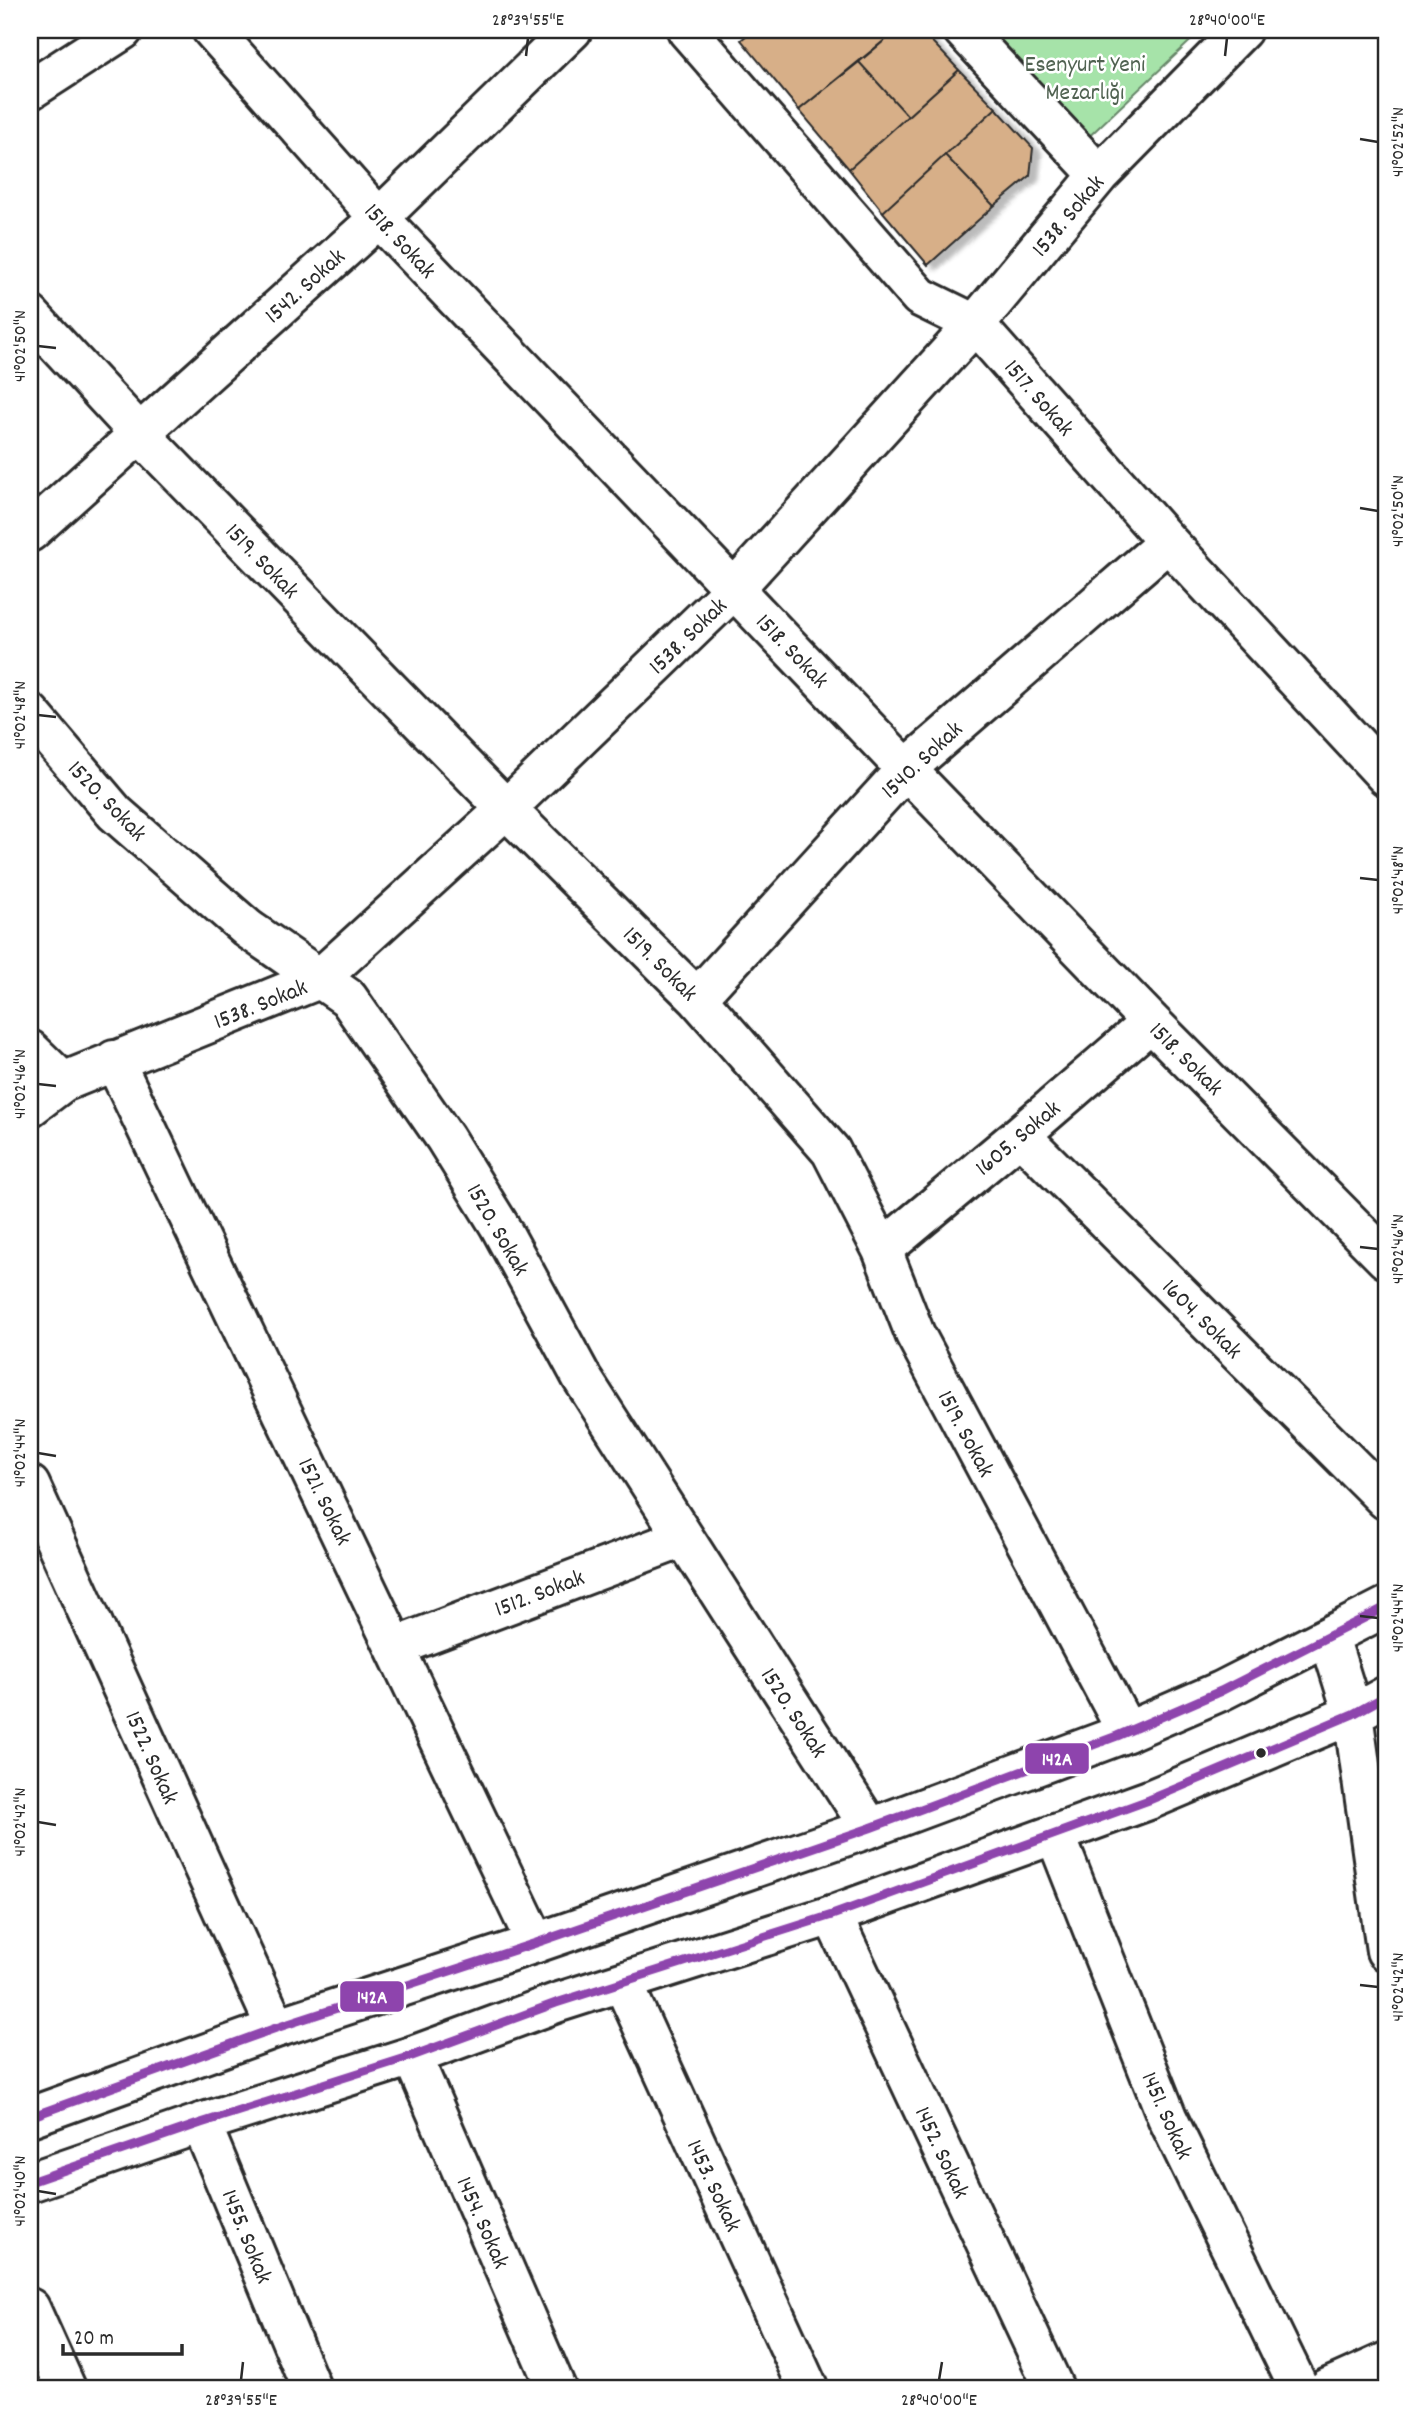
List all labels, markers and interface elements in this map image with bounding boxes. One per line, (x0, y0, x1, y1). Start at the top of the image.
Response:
text: 28°39'55"E (492, 9, 564, 34)
text: 28°40'00"E (1189, 9, 1265, 34)
park label: Esenyurt Yeni Mezarlığı (1025, 49, 1145, 111)
text: 41°02'52"N (1387, 107, 1412, 177)
street label: 1538. Sokak (1025, 168, 1114, 266)
street label: 1518. Sokak (355, 196, 443, 288)
street label: 1542. Sokak (258, 242, 354, 333)
text: 41°02'50"N (9, 310, 34, 382)
street label: 1517. Sokak (995, 353, 1081, 445)
text: 41°02'50"N (1387, 475, 1412, 547)
street label: 1519. Sokak (216, 516, 306, 608)
street label: 1538. Sokak (642, 591, 736, 684)
street label: 1518. Sokak (746, 607, 835, 697)
text: 41°02'48"N (9, 681, 34, 749)
street label: 1540. Sokak (874, 714, 972, 808)
street label: 1520. Sokak (58, 754, 153, 850)
text: 41°02'48"N (1387, 846, 1412, 914)
street label: 1519. Sokak (614, 920, 704, 1010)
street label: 1538. Sokak (209, 972, 313, 1040)
street label: 1518. Sokak (1140, 1015, 1230, 1105)
text: 41°02'46"N (9, 1049, 34, 1119)
street label: 1605. Sokak (969, 1093, 1069, 1185)
street label: 1520. Sokak (456, 1178, 537, 1283)
text: 41°02'46"N (1387, 1214, 1412, 1284)
street label: 1604. Sokak (1153, 1272, 1249, 1368)
street label: 1519. Sokak (927, 1385, 1001, 1484)
text: 41°02'44"N (9, 1419, 34, 1487)
street label: 1521. Sokak (287, 1453, 359, 1552)
street label: 1512. Sokak (490, 1562, 590, 1627)
text: 41°02'44"N (1387, 1584, 1412, 1652)
street label: 1520. Sokak (751, 1662, 834, 1766)
street label: 1522. Sokak (115, 1706, 186, 1810)
line badge: 142A (1024, 1742, 1090, 1775)
unlabelled marker (1254, 1746, 1268, 1760)
text: 142A (1042, 1748, 1072, 1775)
text: 41°02'42"N (9, 1787, 34, 1857)
text: 41°02'42"N (1387, 1952, 1412, 2022)
line badge: 142A (339, 1980, 405, 2013)
text: 142A (357, 1986, 387, 2013)
street label: 1451. Sokak (1131, 2067, 1200, 2166)
street label: 1452. Sokak (904, 2101, 977, 2205)
street label: 1453. Sokak (676, 2134, 749, 2238)
text: 41°02'40"N (9, 2156, 34, 2227)
street label: 1454. Sokak (446, 2172, 517, 2275)
street label: 1455. Sokak (211, 2185, 280, 2289)
scale bar (63, 2313, 182, 2357)
text: 20 m (74, 2325, 114, 2355)
text: 28°39'55"E (205, 2389, 277, 2414)
text: 28°40'00"E (901, 2389, 977, 2414)

